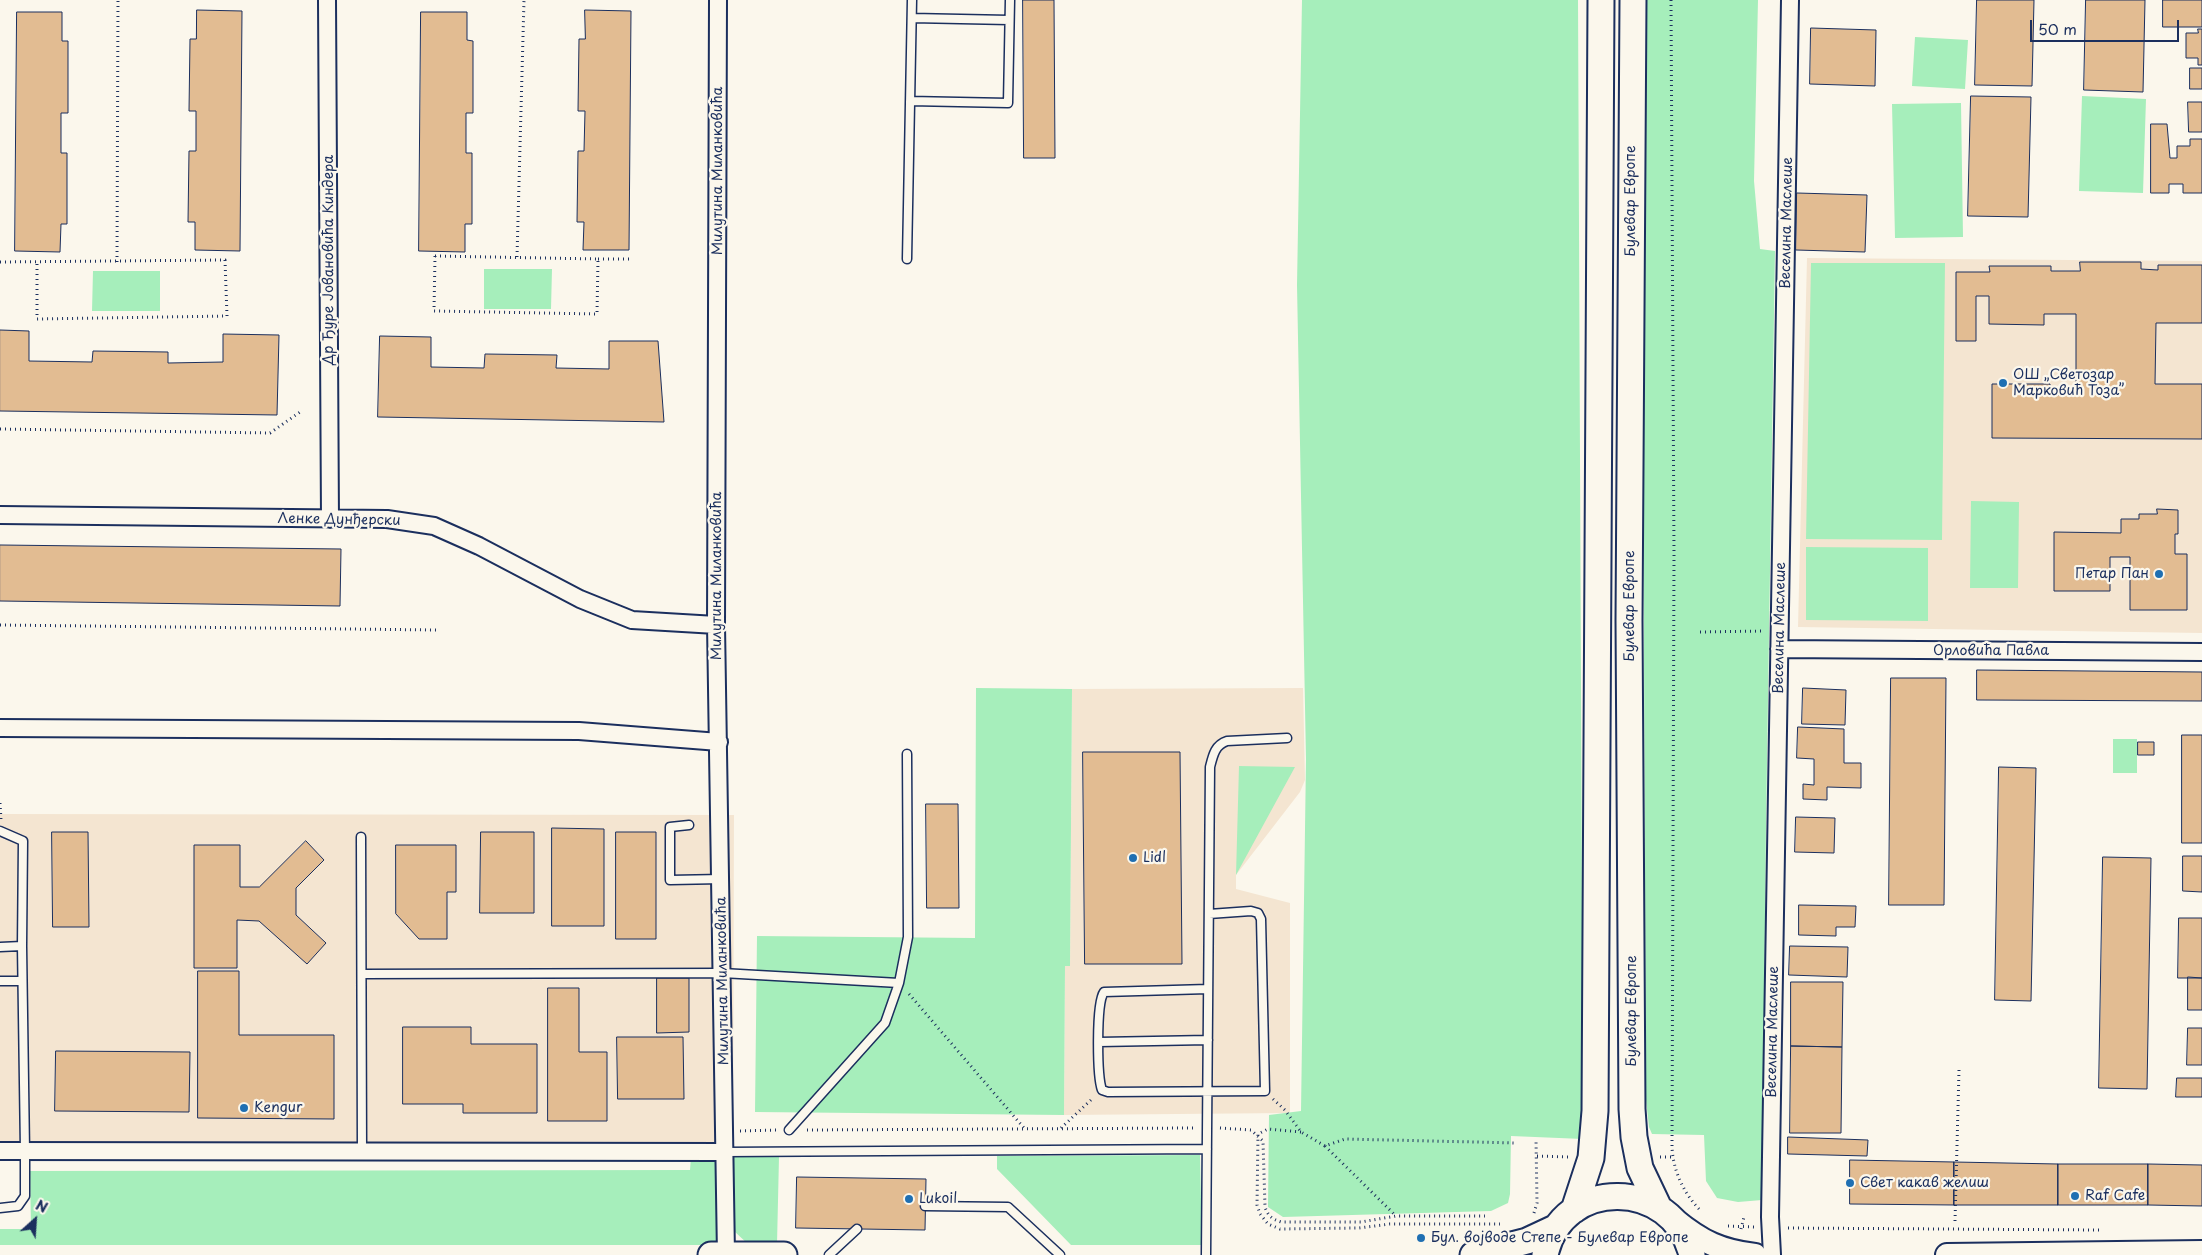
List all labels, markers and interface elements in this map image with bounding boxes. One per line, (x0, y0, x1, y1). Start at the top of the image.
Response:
scale bar (2032, 10, 2181, 42)
text: 50 m (2038, 17, 2077, 40)
street label: Милутина Миланковића (710, 87, 726, 255)
street label: Булевар Европе (1623, 145, 1639, 257)
street label: Др Ђуре Јовановића Киндера (321, 155, 337, 365)
street label: Веселина Маслеше (1777, 157, 1797, 289)
place label: ОШ „Светозар Марковић Тоза” (2013, 367, 2124, 400)
marker: ОШ „Светозар Марковић Тоза” (1997, 377, 2009, 389)
street label: Милутина Миланковића (709, 492, 725, 660)
street label: Ленке Дунђерски (277, 511, 401, 529)
street label: Булевар Европе (1622, 550, 1638, 662)
street label: Веселина Маслеше (1770, 562, 1790, 694)
place label: Петар Пан (2075, 566, 2149, 582)
marker: Петар Пан (2153, 568, 2165, 580)
street label: Орловића Павла (1933, 643, 2049, 659)
place label: Lidl (1143, 850, 1166, 866)
marker: Lidl (1127, 852, 1139, 864)
street label: Милутина Миланковића (713, 897, 733, 1065)
street label: Булевар Европе (1624, 955, 1640, 1067)
street label: Веселина Маслеше (1763, 966, 1783, 1098)
place label: Kengur (254, 1100, 302, 1116)
marker: Kengur (238, 1102, 250, 1114)
place label: Свет какав желиш (1860, 1175, 1989, 1191)
marker: Свет какав желиш (1844, 1177, 1856, 1189)
place label: Raf Cafe (2085, 1188, 2145, 1204)
marker: Raf Cafe (2069, 1190, 2081, 1202)
place label: Lukoil (919, 1191, 957, 1207)
marker: Lukoil (903, 1193, 915, 1205)
text: N (32, 1194, 51, 1218)
north arrow (10, 1195, 60, 1245)
place label: Бул. војводе Степе - Булевар Европе (1431, 1230, 1689, 1246)
marker: Бул. војводе Степе - Булевар Европе (1415, 1232, 1427, 1244)

